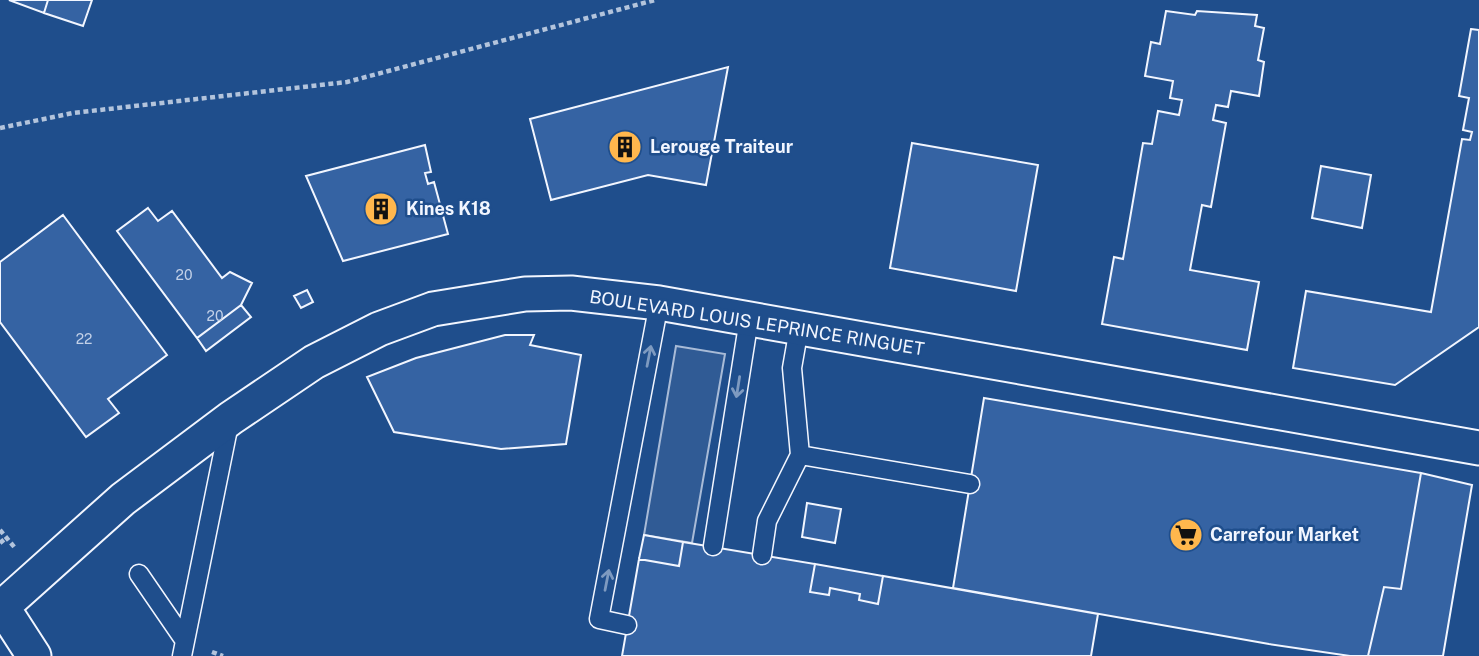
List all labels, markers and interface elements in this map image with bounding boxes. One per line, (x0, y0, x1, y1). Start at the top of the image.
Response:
building icon: Lerouge Traiteur (606, 128, 644, 166)
place label: Lerouge Traiteur (650, 136, 794, 157)
building icon: Kines K18 (362, 190, 400, 228)
place label: Kines K18 (406, 198, 491, 219)
house number: 20 (176, 267, 192, 283)
street label: BOULEVARD LOUIS LEPRINCE RINGUET (588, 286, 926, 359)
house number: 20 (207, 308, 223, 324)
house number: 22 (76, 331, 92, 347)
one-way arrow (643, 345, 656, 368)
one-way arrow (731, 375, 744, 398)
supermarket icon: Carrefour Market (1167, 516, 1205, 554)
place label: Carrefour Market (1210, 524, 1359, 545)
one-way arrow (600, 569, 614, 592)

